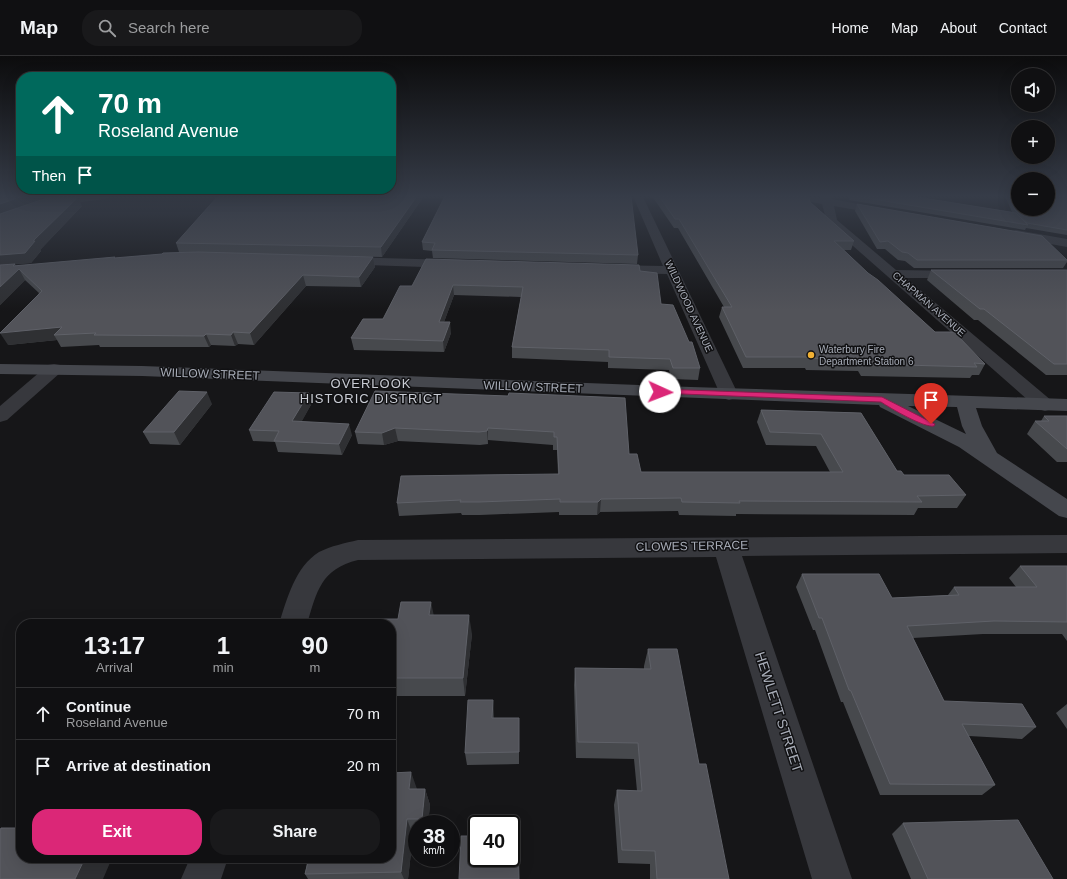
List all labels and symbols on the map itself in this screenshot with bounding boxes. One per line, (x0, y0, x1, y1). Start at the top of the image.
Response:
street label: WILDWOOD AVENUE (663, 258, 715, 354)
street label: CHAPMAN AVENUE (890, 269, 968, 339)
place label: Waterbury Fire Department Station 6 (819, 344, 914, 367)
marker: Waterbury Fire Department Station 6 (806, 350, 816, 360)
street label: WILLOW STREET (160, 365, 261, 383)
position arrow (639, 371, 681, 413)
district label: OVERLOOK HISTORIC DISTRICT (300, 376, 442, 406)
street label: WILLOW STREET (483, 378, 584, 396)
pin (914, 383, 948, 424)
street label: CLOWES TERRACE (636, 538, 748, 554)
street label: HEWLETT STREET (752, 650, 806, 775)
speed limit sign: 40 (468, 815, 520, 867)

